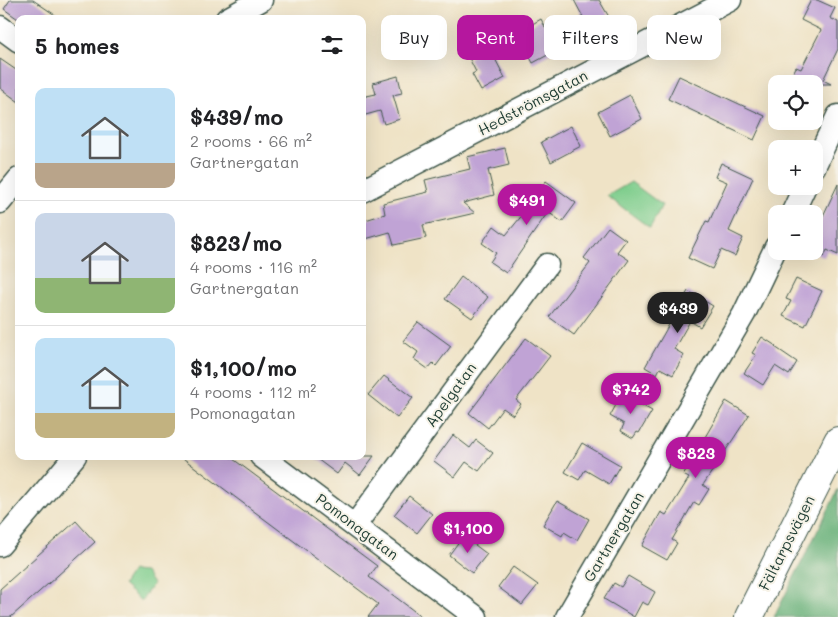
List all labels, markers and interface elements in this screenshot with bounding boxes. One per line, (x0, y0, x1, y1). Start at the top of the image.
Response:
chip: Buy (381, 15, 447, 60)
chip: Rent (457, 15, 534, 60)
chip: Filters (544, 15, 637, 60)
chip: New (647, 15, 721, 60)
icon: filters (318, 31, 346, 59)
text: 5 homes (35, 32, 120, 59)
street label: Hedströmsgatan (474, 65, 591, 139)
map controls (768, 75, 823, 260)
button: locate (768, 75, 823, 130)
text: $439/mo (190, 103, 283, 130)
icon: home (75, 108, 135, 168)
text: 2 rooms · 66 m² (190, 130, 312, 151)
button: + (768, 140, 823, 195)
text: Gartnergatan (190, 151, 299, 172)
pin: $491 (497, 184, 557, 226)
text: $491 (509, 189, 545, 210)
button: − (768, 205, 823, 260)
text: $823/mo (190, 229, 282, 256)
icon: home (75, 233, 135, 293)
text: 4 rooms · 116 m² (190, 256, 317, 277)
text: Gartnergatan (190, 277, 299, 298)
pin: $439 (648, 292, 708, 334)
text: $439 (658, 297, 698, 318)
text: $1,100/mo (190, 354, 297, 381)
icon: home (75, 358, 135, 418)
street label: Apelgatan (420, 358, 480, 431)
pin: $742 (601, 372, 661, 415)
text: $742 (612, 378, 650, 399)
text: 4 rooms · 112 m² (190, 381, 316, 402)
text: Pomonagatan (190, 402, 295, 423)
pin: $823 (666, 436, 726, 479)
text: $823 (677, 442, 715, 463)
street label: Pomonagatan (312, 488, 403, 564)
street label: Gartnergatan (578, 488, 648, 585)
street label: Fältarpsvägen (753, 491, 819, 594)
pin: $1,100 (427, 512, 509, 554)
text: $1,100 (443, 517, 493, 538)

